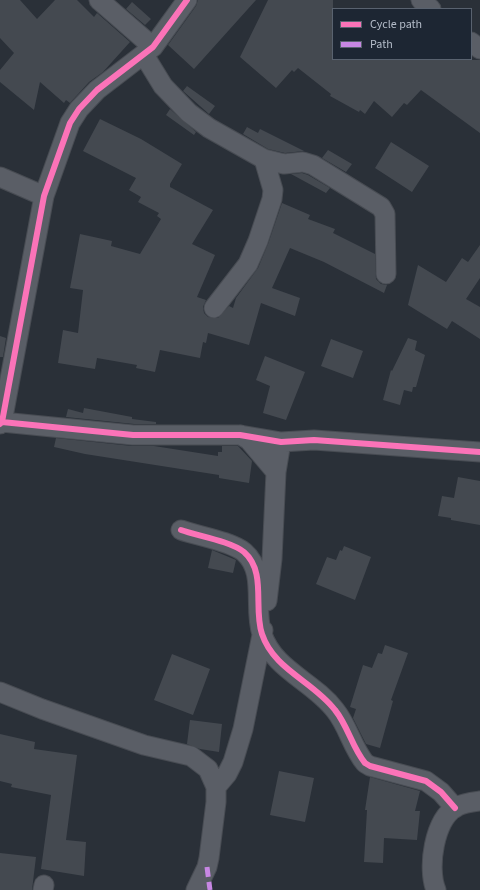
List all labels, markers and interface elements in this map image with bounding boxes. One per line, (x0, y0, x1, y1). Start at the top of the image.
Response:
legend (332, 8, 472, 60)
text: Cycle path (370, 16, 422, 33)
text: Path (370, 36, 393, 53)

